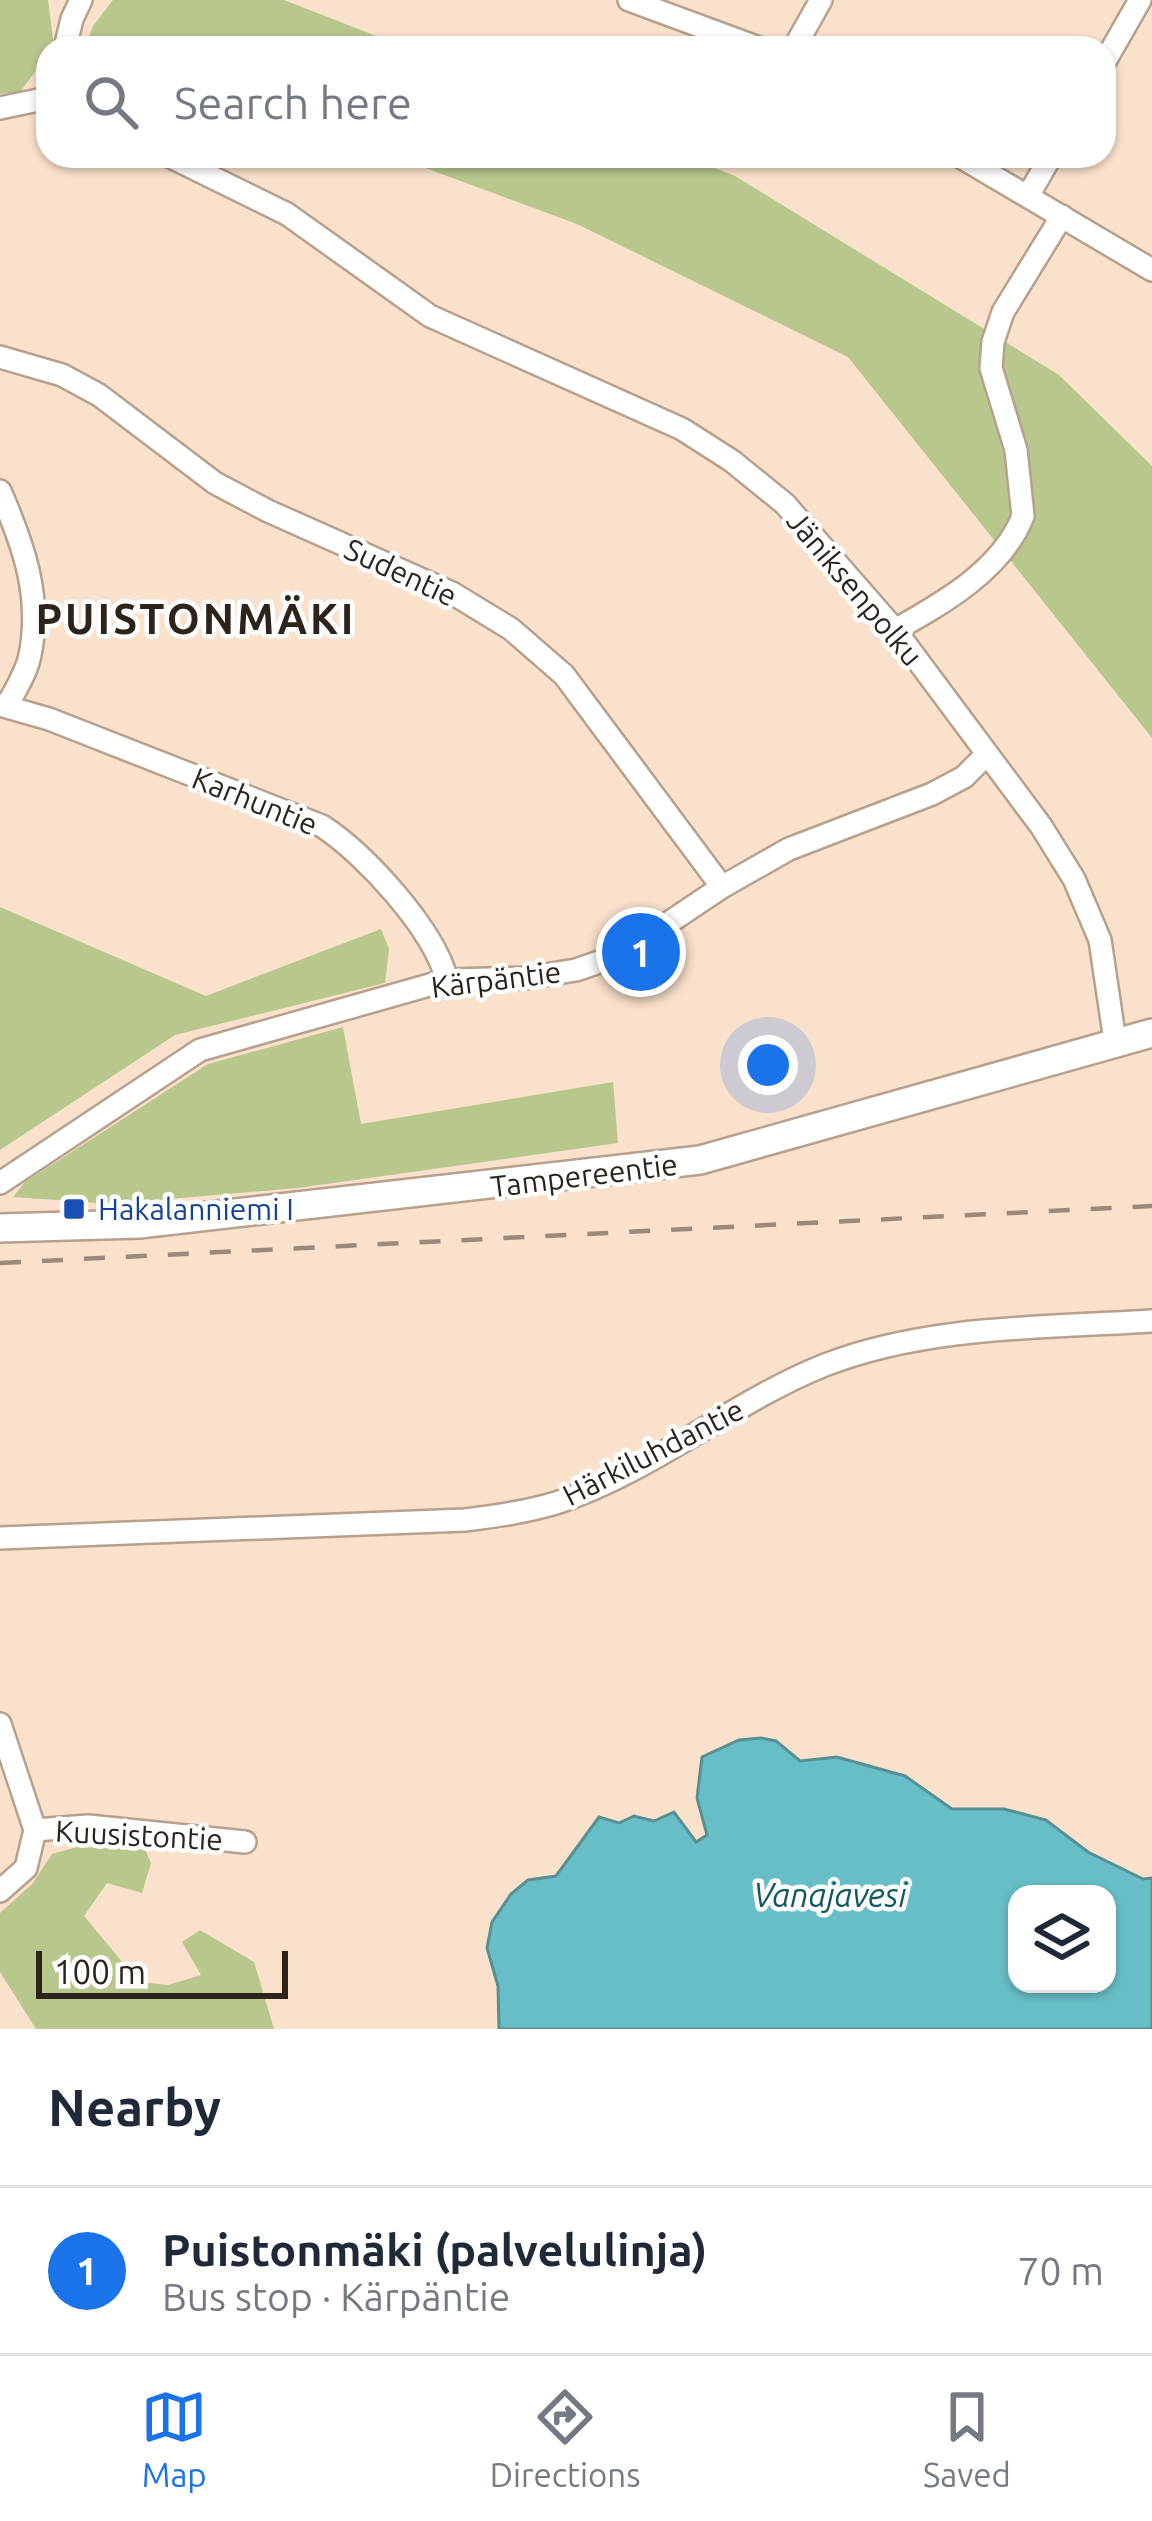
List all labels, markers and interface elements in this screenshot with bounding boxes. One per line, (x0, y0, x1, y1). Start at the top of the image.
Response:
search box (36, 36, 1116, 168)
icon: search (78, 69, 144, 135)
text: Search here (174, 77, 412, 128)
street label: Jäniksenpolku (780, 504, 930, 672)
street label: Sudentie (340, 531, 462, 613)
district label: PUISTONMÄKI (35, 595, 357, 642)
street label: Karhuntie (187, 761, 323, 841)
pin: 1 (602, 907, 680, 997)
street label: Kärpäntie (429, 954, 563, 1004)
your location (738, 1035, 798, 1095)
street label: Tampereentie (489, 1147, 679, 1203)
place label: Hakalanniemi I (98, 1192, 294, 1226)
marker: Hakalanniemi I (61, 1196, 87, 1222)
street label: Härkiluhdantie (557, 1392, 749, 1512)
street label: Kuusistontie (54, 1814, 224, 1856)
water label: Vanajavesi (753, 1876, 909, 1913)
map controls (1008, 1885, 1116, 1993)
button: layers (1008, 1885, 1116, 1993)
scale bar (36, 1945, 288, 1998)
text: 100 m (54, 1953, 146, 1990)
text: Nearby (48, 2078, 221, 2136)
text: Puistonmäki (palvelulinja) (162, 2224, 707, 2275)
text: 1 (76, 2249, 98, 2292)
text: 70 m (1017, 2249, 1104, 2292)
text: Bus stop · Kärpäntie (162, 2275, 510, 2318)
tab: Map (141, 2384, 207, 2493)
tab: Directions (490, 2384, 640, 2493)
tab: Saved (923, 2384, 1011, 2493)

